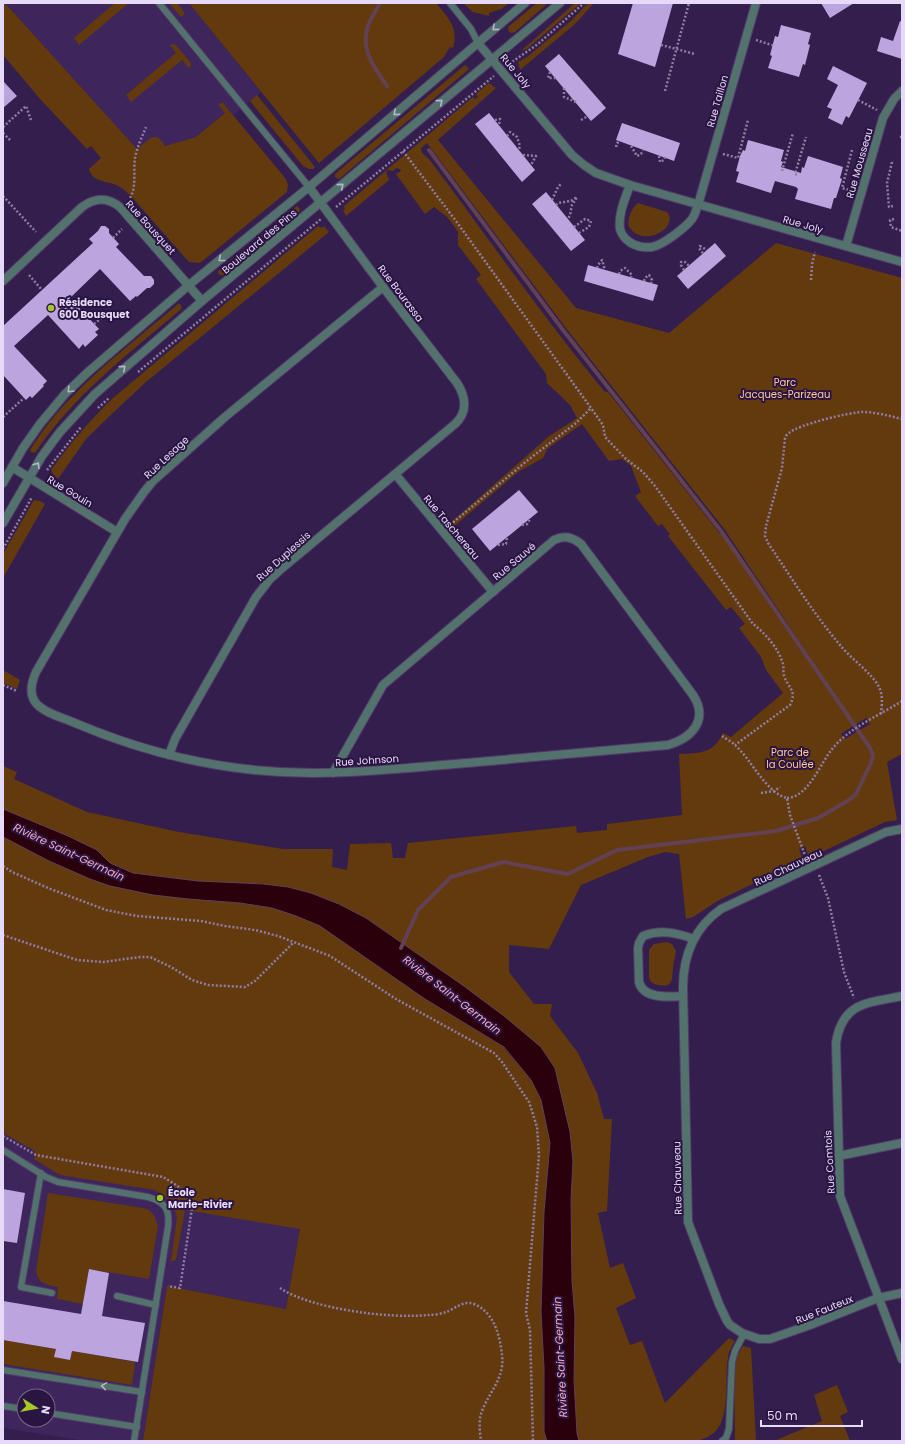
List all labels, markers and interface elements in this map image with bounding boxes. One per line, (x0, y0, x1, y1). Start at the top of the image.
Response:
one-way arrow (492, 23, 499, 30)
street label: Rue Joly (497, 51, 535, 92)
street label: Rue Taillon (703, 73, 732, 129)
one-way arrow (436, 100, 443, 107)
one-way arrow (393, 108, 401, 115)
street label: Rue Mousseau (842, 126, 877, 200)
one-way arrow (336, 183, 343, 190)
street label: Rue Bousquet (122, 197, 179, 258)
street label: Boulevard des Pins (219, 205, 300, 277)
street label: Rue Joly (781, 212, 825, 237)
one-way arrow (219, 254, 226, 261)
street label: Rue Bourassa (374, 262, 427, 325)
place label: Résidence 600 Bousquet (59, 295, 130, 322)
marker: Résidence 600 Bousquet (46, 303, 56, 313)
one-way arrow (119, 366, 126, 373)
park label: Parc Jacques-Parizeau (740, 375, 830, 402)
one-way arrow (68, 385, 75, 392)
street label: Rue Lesage (140, 433, 192, 482)
one-way arrow (32, 462, 40, 469)
street label: Rue Gouin (44, 472, 95, 511)
street label: Rue Taschereau (420, 492, 483, 563)
street label: Rue Duplessis (253, 528, 314, 585)
street label: Rue Sauvé (490, 539, 539, 584)
park label: Parc de la Coulée (766, 745, 814, 772)
street label: Rue Johnson (335, 751, 399, 770)
water label: Rivière Saint-Germain (11, 819, 127, 885)
street label: Rue Chauveau (752, 845, 825, 890)
water label: Rivière Saint-Germain (399, 951, 505, 1039)
street label: Rue Comtois (820, 1130, 839, 1194)
street label: Rue Chauveau (669, 1141, 686, 1215)
place label: École Marie-Rivier (168, 1185, 233, 1212)
marker: École Marie-Rivier (155, 1193, 165, 1203)
street label: Rue Fauteux (793, 1291, 855, 1328)
water label: Rivière Saint-Germain (549, 1296, 571, 1418)
one-way arrow (100, 1382, 107, 1391)
north arrow (16, 1388, 56, 1428)
scale bar (761, 1402, 862, 1428)
text: N (37, 1404, 54, 1415)
text: 50 m (767, 1407, 798, 1424)

